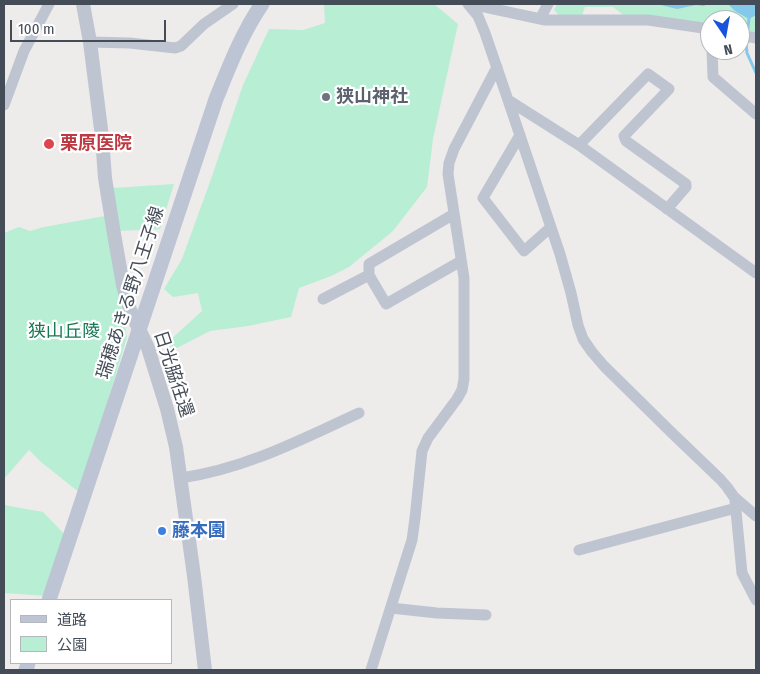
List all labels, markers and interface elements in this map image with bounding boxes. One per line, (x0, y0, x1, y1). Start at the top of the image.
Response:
scale bar (12, 10, 169, 42)
north arrow (700, 10, 750, 60)
text: 100 m (18, 20, 55, 38)
text: N (722, 40, 734, 58)
place label: 狭山神社 (336, 86, 408, 108)
marker: 狭山神社 (320, 91, 332, 103)
place label: 栗原医院 (60, 133, 132, 155)
marker: 栗原医院 (42, 137, 56, 151)
street label: 瑞穂あきる野八王子線 (93, 204, 169, 382)
park label: 狭山丘陵 (28, 321, 100, 343)
street label: 日光脇往還 (149, 328, 197, 420)
place label: 藤本園 (172, 520, 226, 542)
marker: 藤本園 (156, 525, 168, 537)
legend (10, 599, 172, 664)
text: 道路 (57, 611, 87, 629)
text: 公園 (57, 636, 87, 654)

